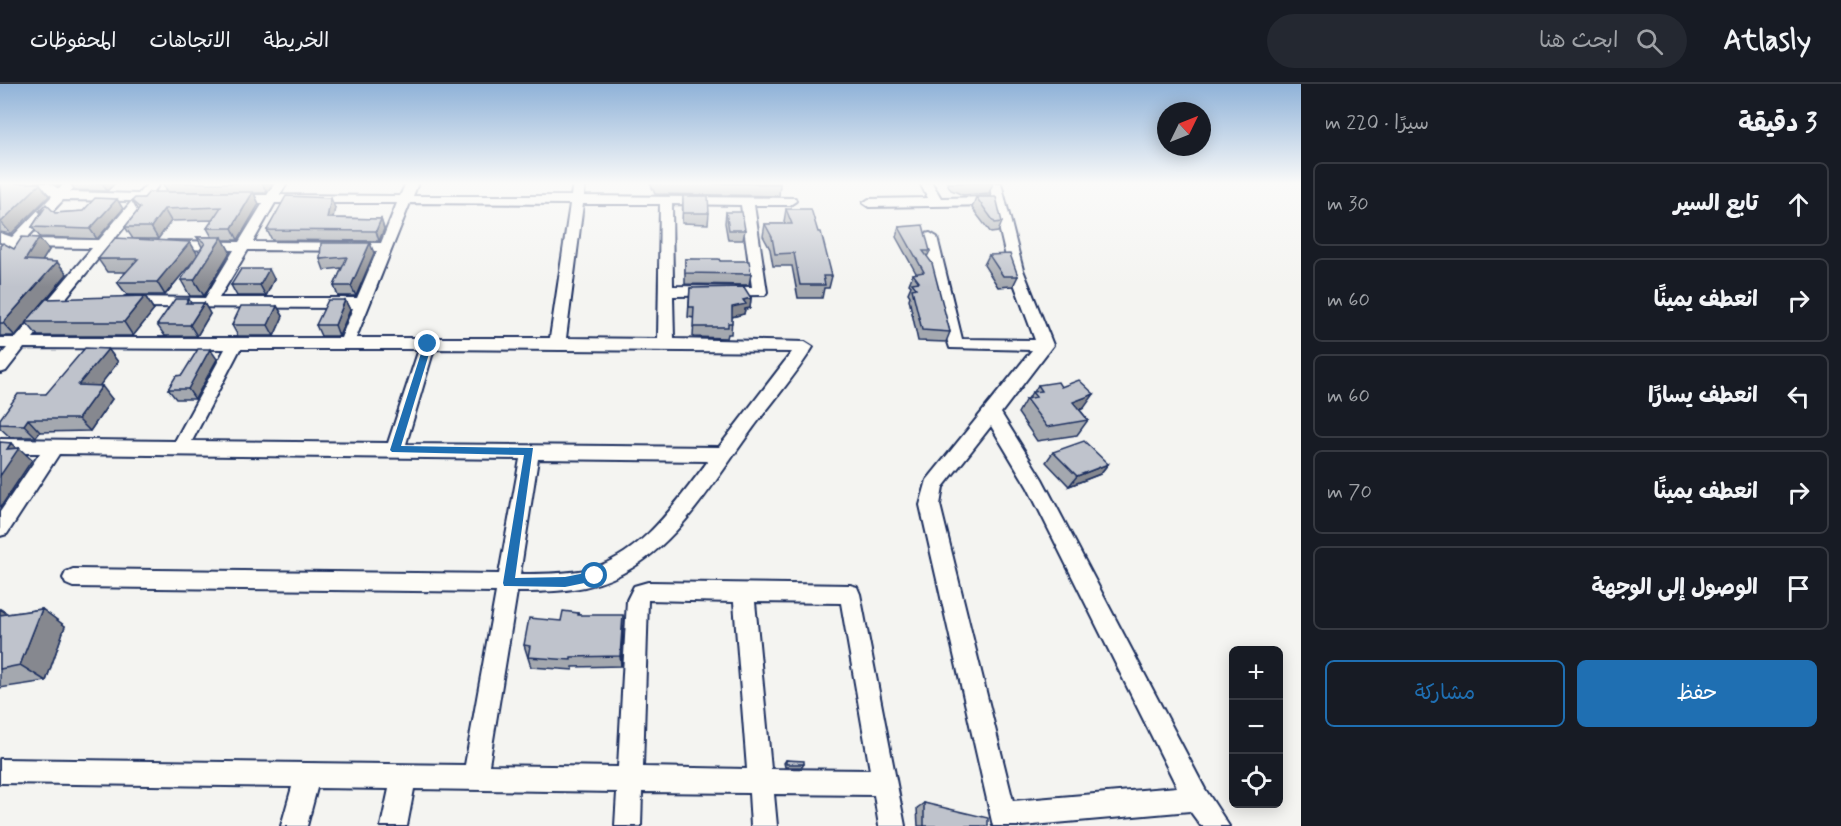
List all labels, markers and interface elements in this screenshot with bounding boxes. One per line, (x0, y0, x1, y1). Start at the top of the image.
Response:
search box (1267, 14, 1687, 68)
text: Atlasly (1723, 23, 1811, 60)
icon: search (1633, 25, 1666, 58)
text: المحفوظات (30, 27, 116, 55)
text: الاتجاهات (149, 27, 231, 55)
text: الخريطة (264, 27, 329, 55)
text: ابحث هنا (1539, 27, 1618, 55)
north arrow (1157, 102, 1211, 156)
text: 3 دقيقة (1738, 107, 1817, 141)
text: سيرًا · 220 m (1325, 110, 1429, 137)
icon: ahead (1782, 188, 1815, 221)
text: تابع السير (1674, 190, 1758, 218)
text: 30 m (1327, 191, 1369, 218)
icon: right (1782, 284, 1815, 317)
text: انعطف يمينًا (1654, 286, 1758, 314)
text: 60 m (1327, 287, 1370, 314)
route end (414, 330, 440, 356)
icon: left (1782, 380, 1815, 413)
text: انعطف يسارًا (1648, 382, 1758, 410)
text: 60 m (1327, 383, 1370, 410)
icon: right (1782, 476, 1815, 509)
text: انعطف يمينًا (1654, 478, 1758, 506)
text: 70 m (1327, 479, 1372, 506)
route start (581, 562, 607, 588)
icon: arrive (1782, 572, 1815, 605)
text: الوصول إلى الوجهة (1591, 574, 1758, 602)
map controls (1229, 646, 1283, 808)
button: + (1229, 646, 1283, 700)
button: مشاركة (1325, 660, 1565, 727)
button: حفظ (1577, 660, 1817, 727)
button: − (1229, 700, 1283, 754)
button: locate (1229, 754, 1283, 808)

